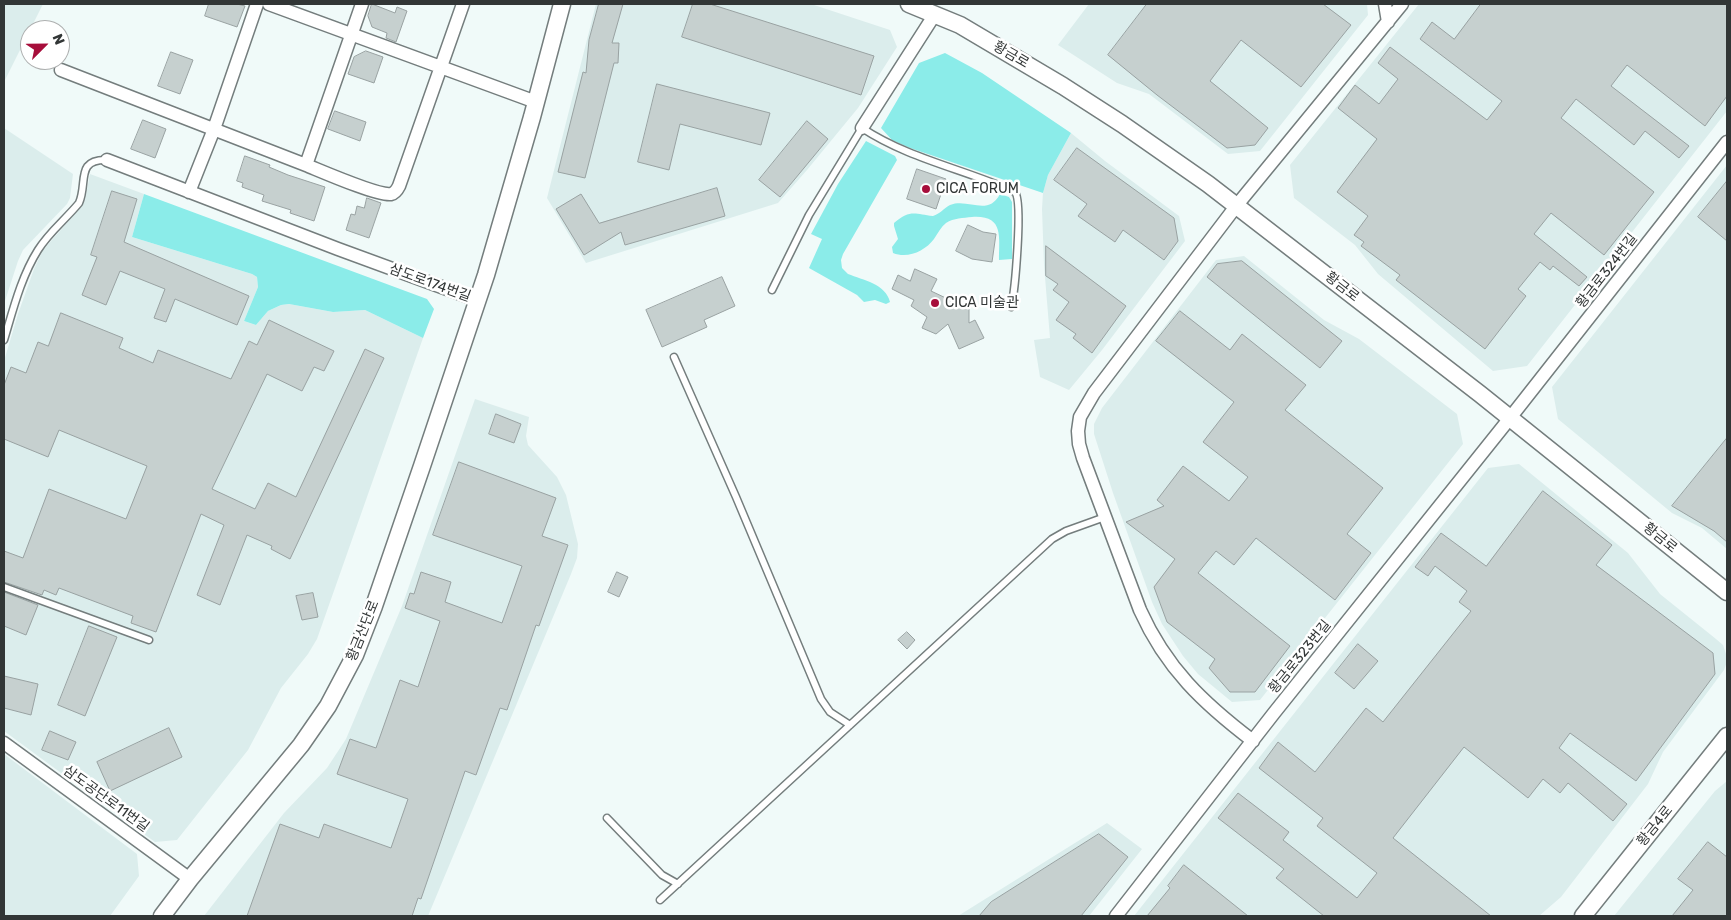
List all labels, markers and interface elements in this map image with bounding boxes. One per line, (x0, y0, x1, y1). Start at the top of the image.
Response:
north arrow (20, 20, 70, 70)
text: N (49, 31, 68, 47)
street label: 황금로 (990, 38, 1032, 72)
place label: CICA FORUM (936, 181, 1019, 197)
marker: CICA FORUM (920, 183, 932, 195)
street label: 황금로324번길 (1573, 231, 1641, 311)
street label: 삼도로174번길 (387, 260, 473, 306)
street label: 황금로 (1322, 268, 1362, 306)
place label: CICA 미술관 (945, 295, 1019, 311)
marker: CICA 미술관 (929, 297, 941, 309)
street label: 황금로 (1640, 519, 1680, 557)
street label: 황금산단로 (343, 598, 383, 664)
street label: 황금로323번길 (1265, 617, 1335, 697)
street label: 삼도공단로11번길 (60, 762, 152, 836)
street label: 황금4로 (1634, 802, 1676, 850)

